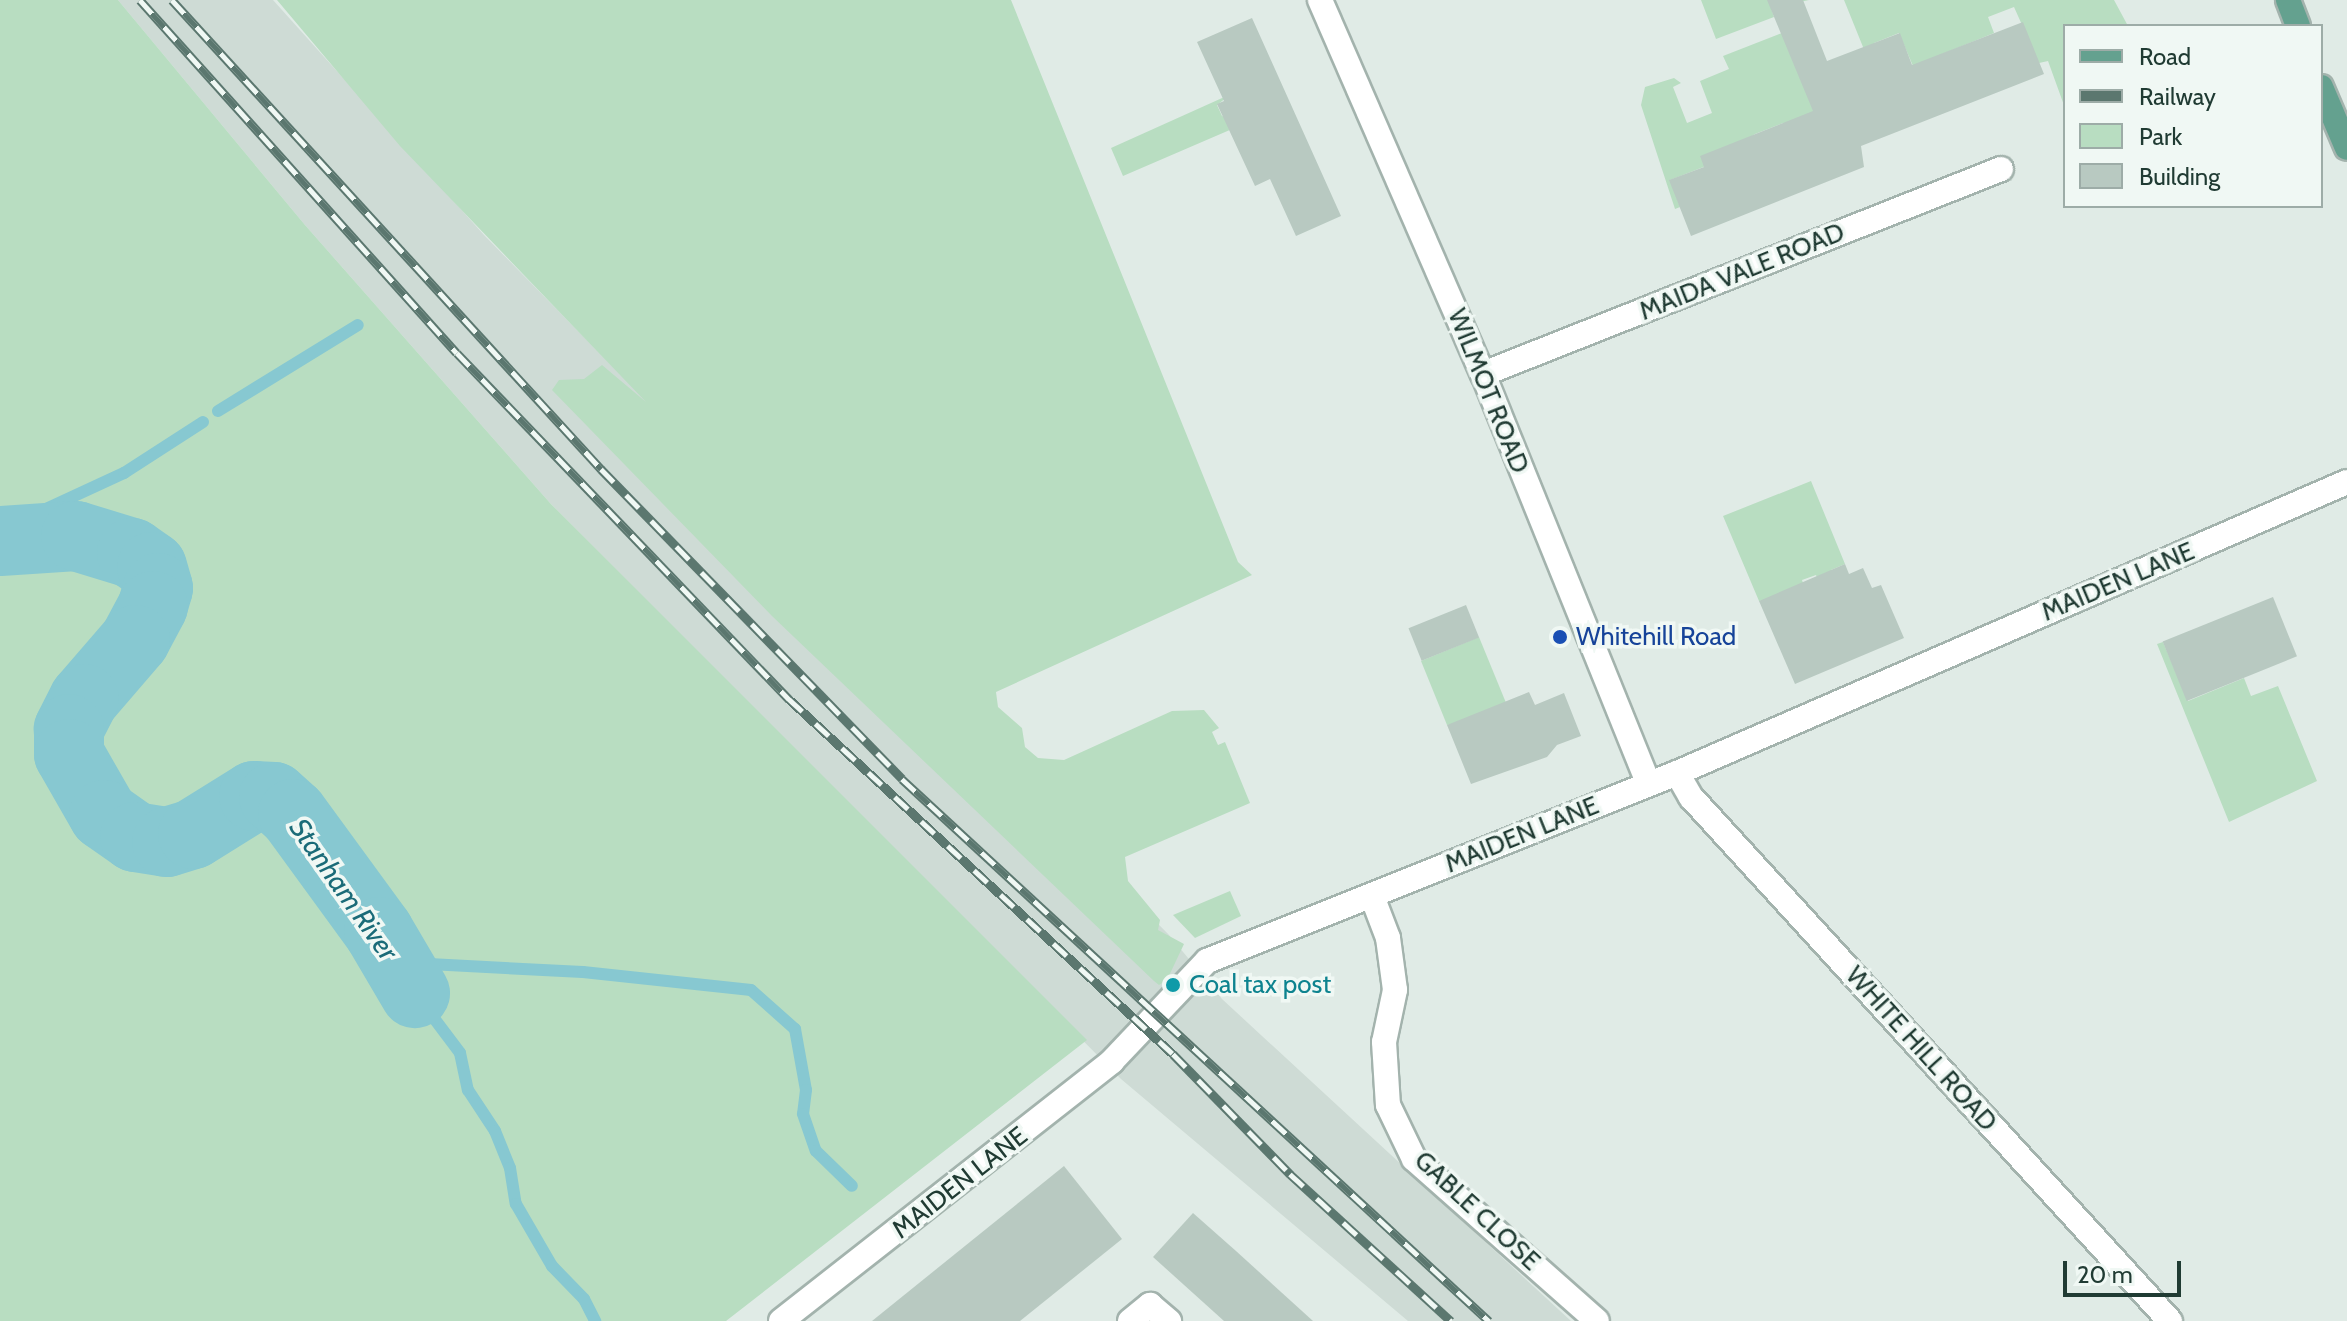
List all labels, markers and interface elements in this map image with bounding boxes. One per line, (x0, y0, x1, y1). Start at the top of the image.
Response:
legend (2063, 24, 2323, 208)
text: Road (2139, 42, 2191, 71)
text: Railway (2139, 82, 2216, 111)
text: Park (2139, 122, 2182, 151)
text: Building (2139, 162, 2220, 191)
street label: MAIDA VALE ROAD (1635, 217, 1849, 327)
street label: WILMOT ROAD (1441, 304, 1535, 478)
street label: MAIDEN LANE (2037, 536, 2199, 628)
place label: Whitehill Road (1576, 621, 1736, 653)
marker: Whitehill Road (1551, 628, 1569, 646)
street label: MAIDEN LANE (1441, 790, 1603, 880)
water label: Stanham River (283, 812, 405, 966)
street label: WHITE HILL ROAD (1839, 960, 2003, 1138)
place label: Coal tax post (1189, 969, 1331, 1001)
marker: Coal tax post (1164, 976, 1182, 994)
street label: MAIDEN LANE (886, 1121, 1034, 1245)
street label: GABLE CLOSE (1408, 1145, 1546, 1277)
scale bar (2067, 1245, 2185, 1295)
text: 20 m (2077, 1260, 2133, 1289)

